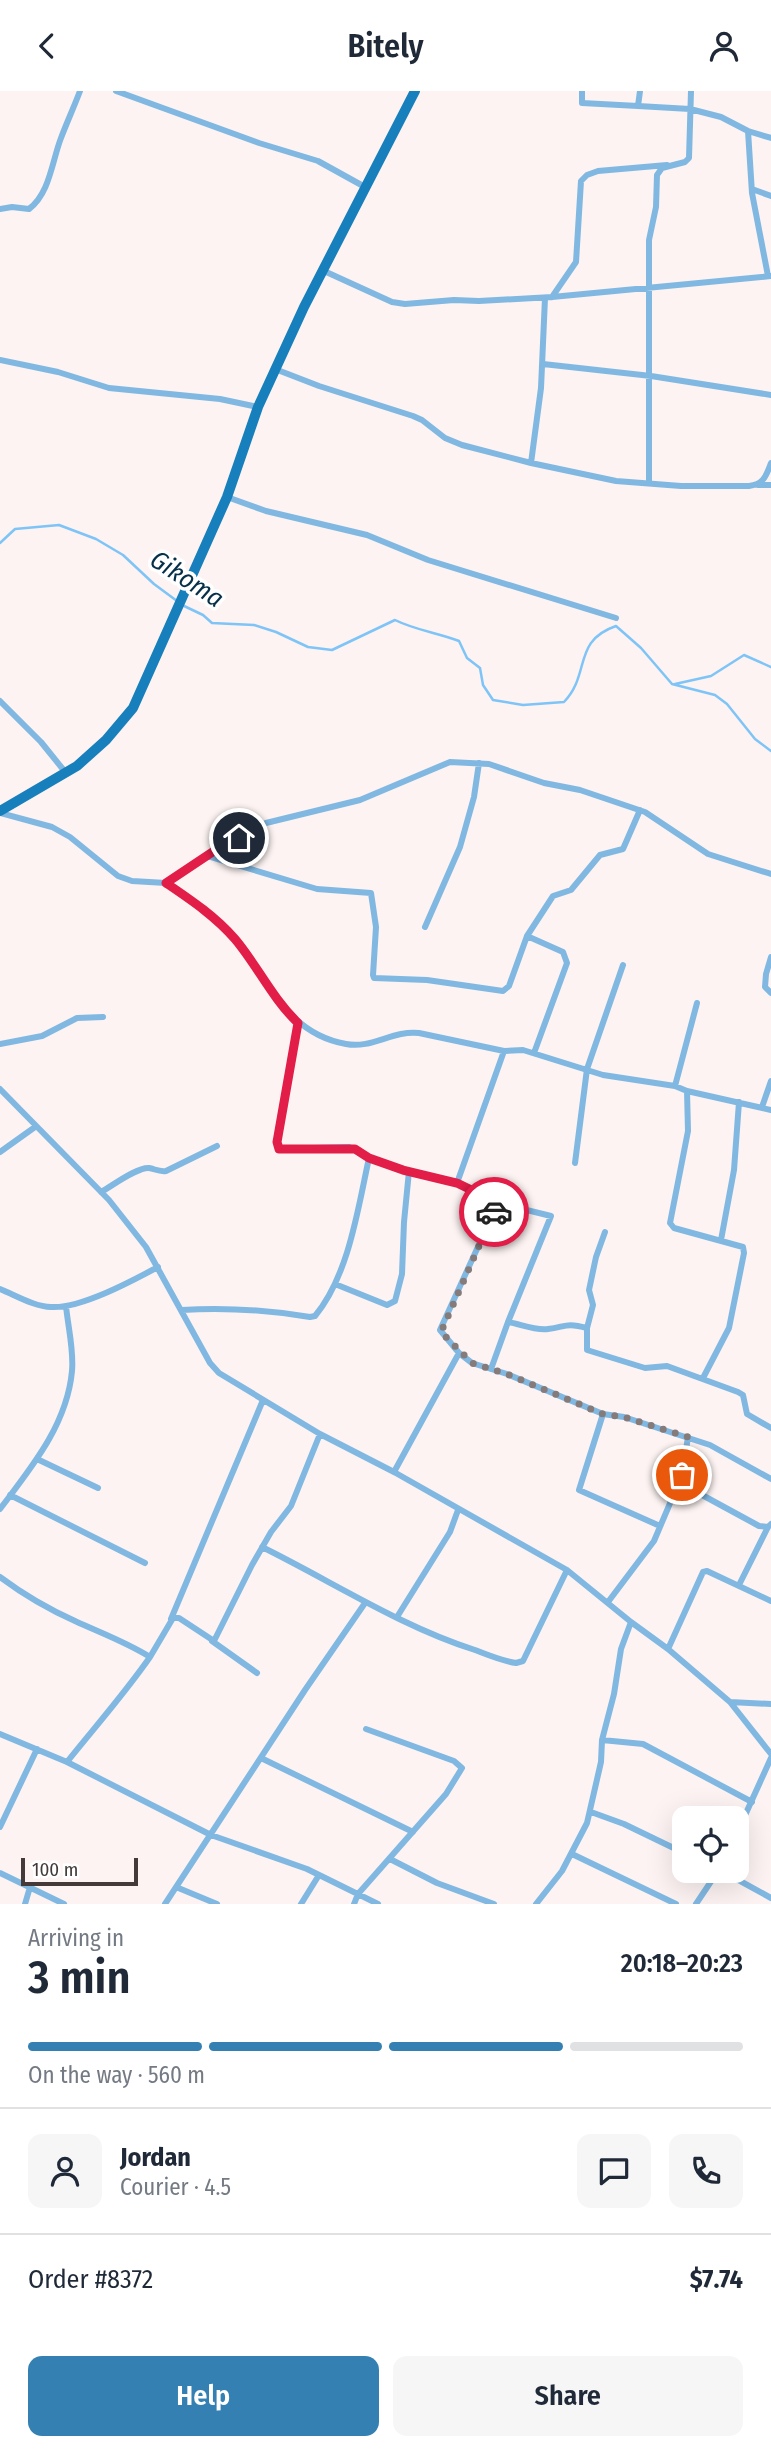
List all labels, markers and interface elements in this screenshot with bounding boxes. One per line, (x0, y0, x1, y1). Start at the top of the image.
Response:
icon: back (28, 27, 66, 65)
text: Bitely (347, 27, 424, 65)
icon: person (705, 27, 743, 65)
water label: Gikoma (145, 544, 229, 614)
pin (209, 808, 269, 868)
icon: home (220, 819, 258, 857)
courier (459, 1177, 529, 1247)
icon: car (475, 1193, 513, 1231)
pin (652, 1445, 712, 1505)
icon: bag (663, 1456, 701, 1494)
map controls (672, 1806, 749, 1883)
button: locate (672, 1806, 749, 1883)
scale bar (21, 1855, 138, 1887)
text: 100 m (32, 1858, 78, 1881)
text: Arriving in (28, 1924, 124, 1952)
text: 20:18–20:23 (621, 1948, 743, 1979)
text: 3 min (28, 1950, 131, 2005)
text: On the way · 560 m (28, 2061, 205, 2089)
button: person (28, 2134, 102, 2208)
button: chat (577, 2134, 651, 2208)
button: phone (669, 2134, 743, 2208)
text: Jordan (120, 2142, 191, 2173)
text: Courier · 4.5 (120, 2173, 231, 2201)
text: Order #8372 (28, 2264, 153, 2295)
text: $7.74 (690, 2264, 743, 2295)
button: Help (28, 2356, 379, 2436)
button: Share (393, 2356, 743, 2436)

